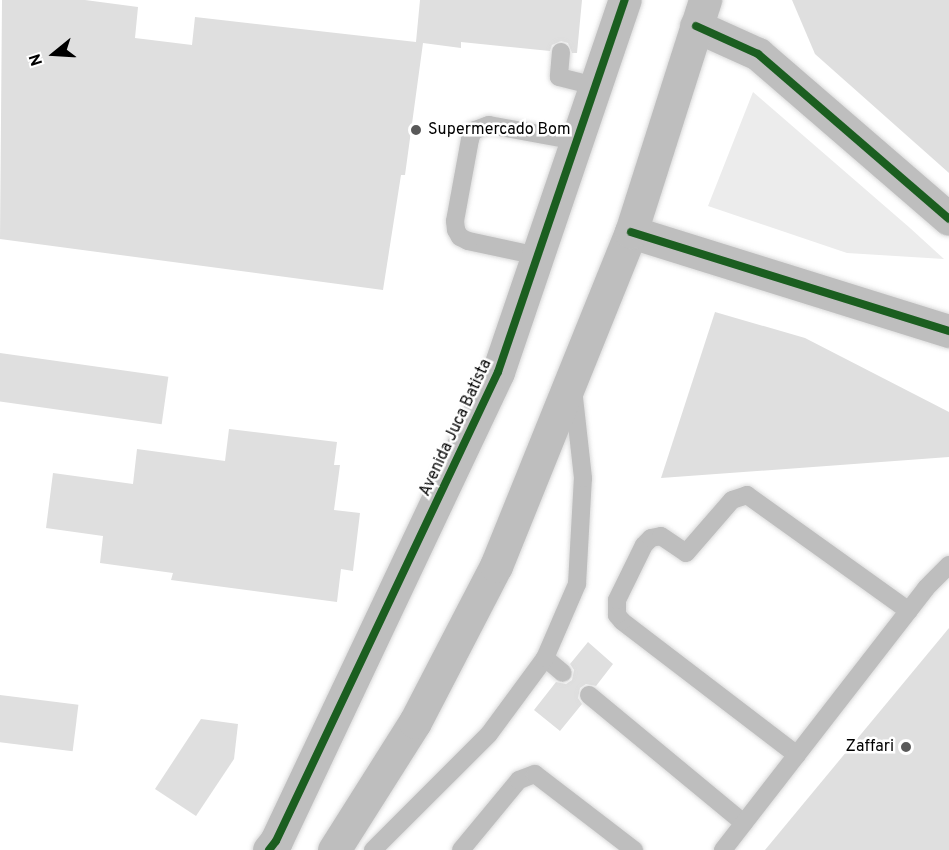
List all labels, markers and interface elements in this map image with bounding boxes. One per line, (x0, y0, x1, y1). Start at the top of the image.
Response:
north arrow (24, 24, 84, 84)
text: N (26, 51, 48, 68)
place label: Supermercado Bom (428, 120, 571, 140)
marker: Supermercado Bom (409, 123, 423, 137)
street label: Avenida Juca Batista (416, 356, 496, 500)
place label: Zaffari (846, 737, 894, 757)
marker: Zaffari (899, 740, 913, 754)

